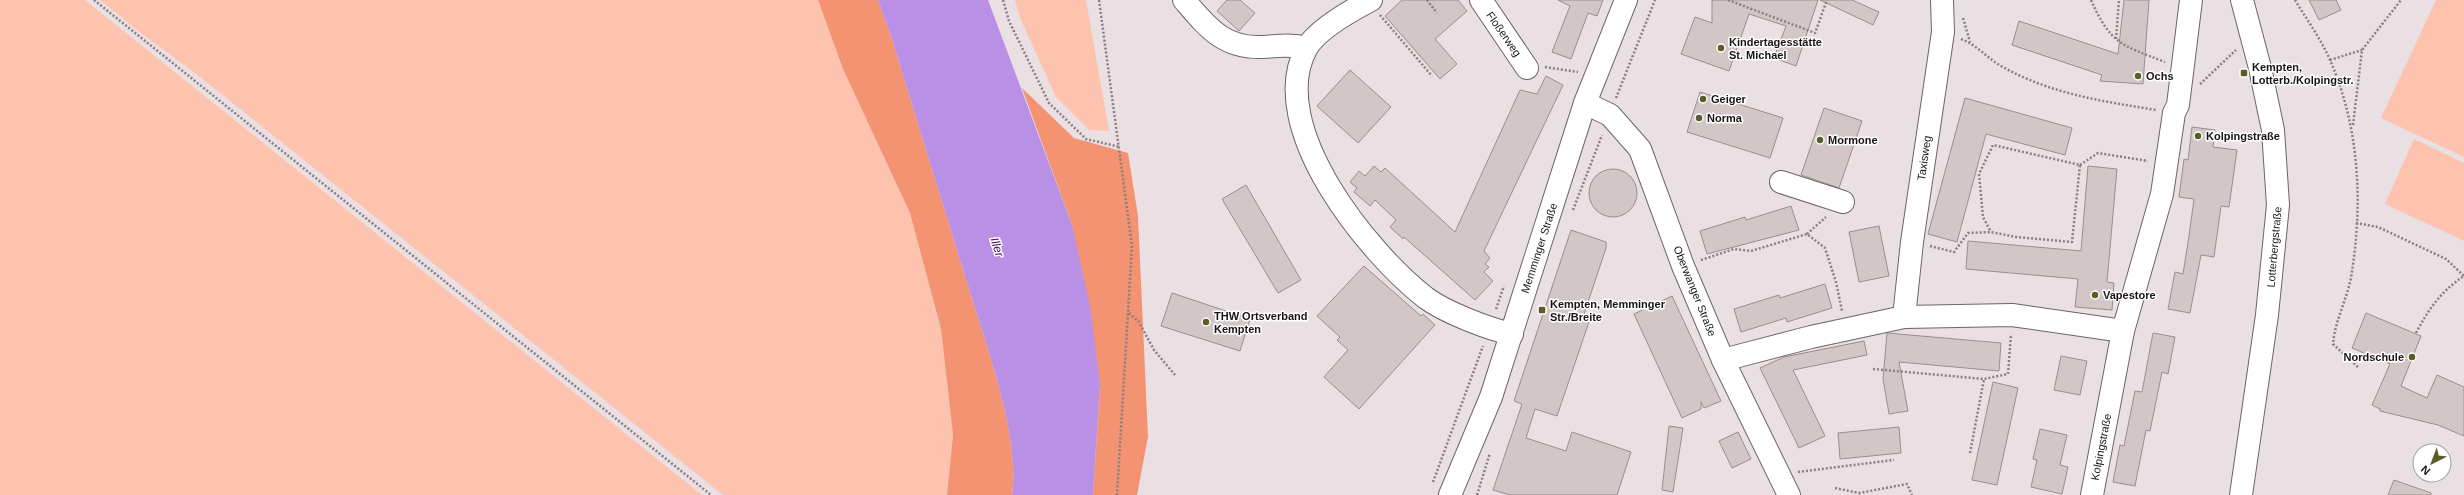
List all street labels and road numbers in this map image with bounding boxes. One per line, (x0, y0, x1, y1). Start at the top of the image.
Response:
street label: Floßerweg (1484, 9, 1524, 59)
street label: Taxisweg (1915, 135, 1933, 181)
street label: Memminger Straße (1519, 201, 1559, 295)
street label: Lotterbergstraße (2264, 206, 2284, 288)
street label: Oberwanger Straße (1671, 244, 1719, 338)
street label: Kolpingstraße (2089, 413, 2113, 481)

